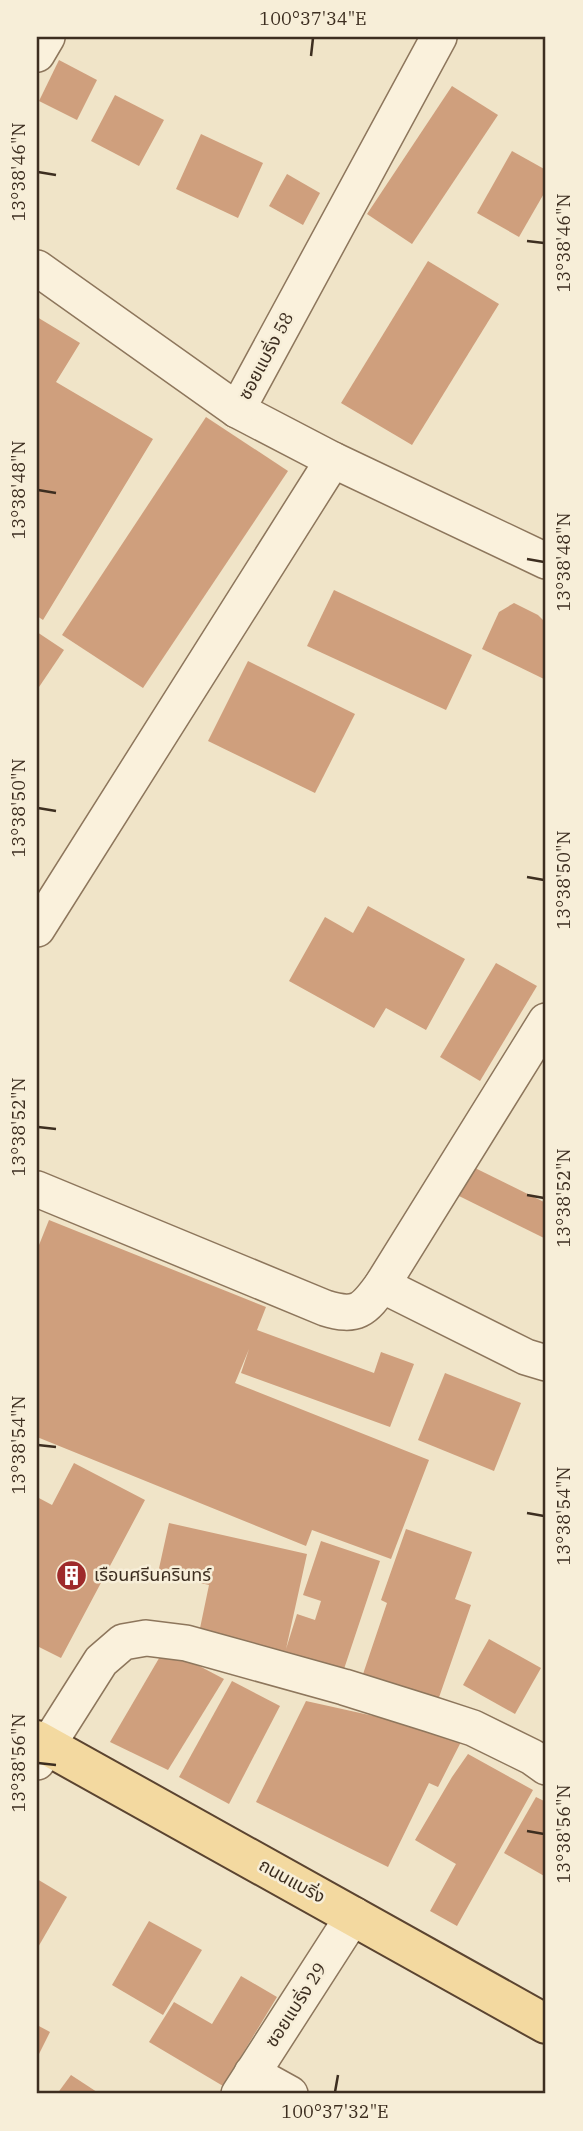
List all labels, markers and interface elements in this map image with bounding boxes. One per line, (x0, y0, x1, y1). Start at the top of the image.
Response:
text: 100°37'34"E (259, 7, 367, 30)
text: 13°38'46"N (7, 123, 30, 222)
text: 13°38'46"N (552, 194, 575, 293)
street label: ซอยแบริ่ง 58 (233, 308, 298, 404)
text: 13°38'48"N (7, 441, 30, 540)
text: 13°38'48"N (552, 513, 575, 612)
text: 13°38'50"N (7, 759, 30, 858)
text: 13°38'50"N (552, 831, 575, 930)
text: 13°38'52"N (7, 1078, 30, 1177)
text: 13°38'52"N (552, 1149, 575, 1248)
text: 13°38'54"N (7, 1396, 30, 1495)
text: 13°38'54"N (552, 1467, 575, 1566)
building icon: เรือนศรีนครินทร์ (54, 1558, 88, 1592)
place label: เรือนศรีนครินทร์ (94, 1563, 212, 1586)
text: 13°38'56"N (7, 1714, 30, 1813)
text: 13°38'56"N (552, 1785, 575, 1884)
street label: ถนนแบริ่ง (255, 1853, 329, 1908)
street label: ซอยแบริ่ง 29 (260, 1958, 331, 2051)
text: 100°37'32"E (281, 2100, 389, 2123)

